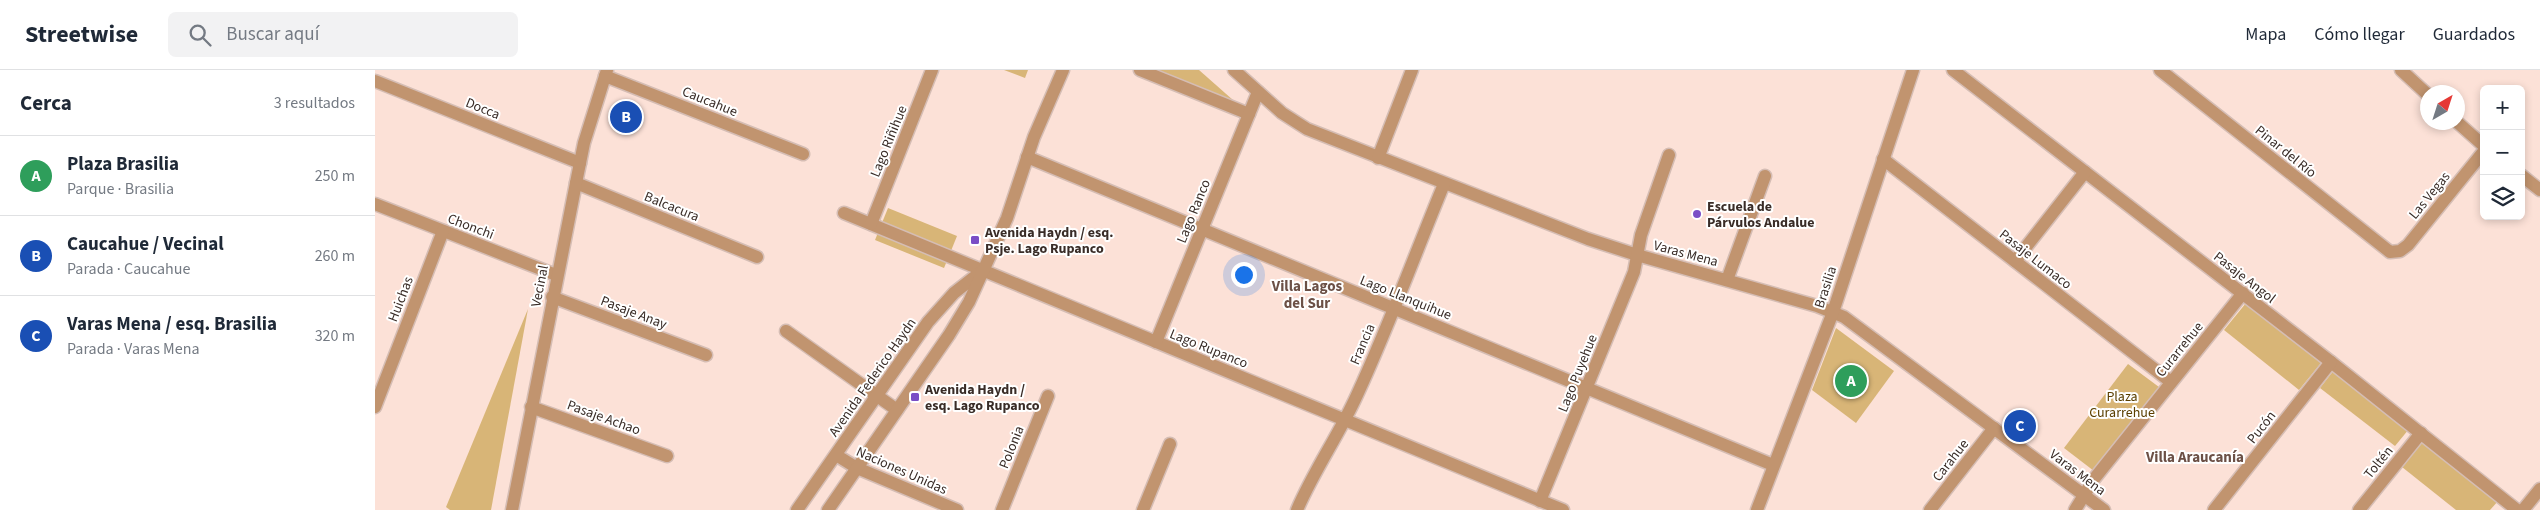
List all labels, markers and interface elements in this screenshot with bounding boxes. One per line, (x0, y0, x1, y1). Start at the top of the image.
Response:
search box (168, 12, 518, 57)
text: Streetwise (25, 17, 138, 52)
icon: search (186, 21, 214, 49)
text: Buscar aquí (226, 21, 319, 48)
text: Mapa (2245, 22, 2286, 47)
text: Cómo llegar (2314, 22, 2405, 47)
text: Guardados (2433, 22, 2515, 47)
street label: Caucahue (679, 82, 740, 122)
north arrow (2420, 85, 2465, 130)
map controls (2480, 85, 2525, 220)
button: + (2480, 85, 2525, 130)
text: Cerca (20, 88, 72, 118)
text: 3 resultados (274, 92, 355, 114)
street label: Docca (462, 93, 503, 125)
pin: B (610, 98, 642, 136)
street label: Lago Riñihue (865, 102, 912, 180)
street label: Pinar del Río (2250, 121, 2320, 183)
button: − (2480, 130, 2525, 175)
text: Plaza Brasilia (67, 151, 179, 178)
text: A (31, 165, 41, 187)
text: 250 m (315, 165, 355, 187)
street label: Las Vegas (2404, 167, 2455, 224)
button: layers (2480, 175, 2525, 220)
street label: Lago Ranco (1172, 176, 1216, 246)
text: Parque · Brasilia (67, 178, 174, 200)
street label: Balcacura (641, 187, 702, 227)
place label: Escuela de Párvulos Andalue (1707, 197, 1815, 233)
marker: Escuela de Párvulos Andalue (1691, 208, 1703, 220)
street label: Chonchi (445, 209, 497, 245)
place label: Avenida Haydn / esq. Psje. Lago Rupanco (984, 223, 1113, 259)
street label: Pasaje Lumaco (1995, 225, 2076, 294)
text: Caucahue / Vecinal (67, 231, 224, 258)
marker: Avenida Haydn / esq. Psje. Lago Rupanco (969, 234, 981, 246)
street label: Varas Mena (1651, 236, 1720, 272)
text: B (31, 245, 41, 267)
text: 260 m (315, 245, 355, 267)
street label: Pasaje Angol (2209, 247, 2280, 309)
text: Parada · Caucahue (67, 258, 190, 280)
your location (1231, 262, 1257, 288)
street label: Vecinal (526, 263, 554, 309)
street label: Brasilia (1810, 264, 1842, 311)
street label: Lago Llanquihue (1357, 270, 1454, 325)
street label: Huichas (383, 274, 419, 325)
district label: Villa Lagos del Sur (1271, 276, 1342, 314)
street label: Pasaje Anay (598, 291, 670, 335)
text: Varas Mena / esq. Brasilia (67, 311, 277, 338)
street label: Avenida Federico Haydn (824, 314, 921, 441)
street label: Curarrehue (2151, 318, 2208, 381)
street label: Francia (1345, 321, 1380, 368)
street label: Lago Rupanco (1167, 324, 1251, 374)
text: C (31, 325, 41, 347)
text: 320 m (315, 325, 355, 347)
street label: Lago Puyehue (1553, 331, 1603, 415)
text: Parada · Varas Mena (67, 338, 199, 360)
pin: A (1835, 362, 1867, 400)
place label: Avenida Haydn / esq. Lago Rupanco (924, 380, 1040, 416)
park label: Plaza Curarrehue (2089, 387, 2155, 423)
marker: Avenida Haydn / esq. Lago Rupanco (909, 391, 921, 403)
street label: Pasaje Achao (564, 395, 643, 440)
pin: C (2004, 407, 2036, 445)
street label: Pucón (2243, 407, 2281, 448)
street label: Polonia (994, 423, 1030, 472)
street label: Carahue (1928, 435, 1974, 486)
street label: Naciones Unidas (853, 442, 950, 500)
street label: Toltén (2359, 442, 2398, 483)
street label: Varas Mena (2045, 445, 2110, 501)
district label: Villa Araucanía (2145, 447, 2244, 468)

